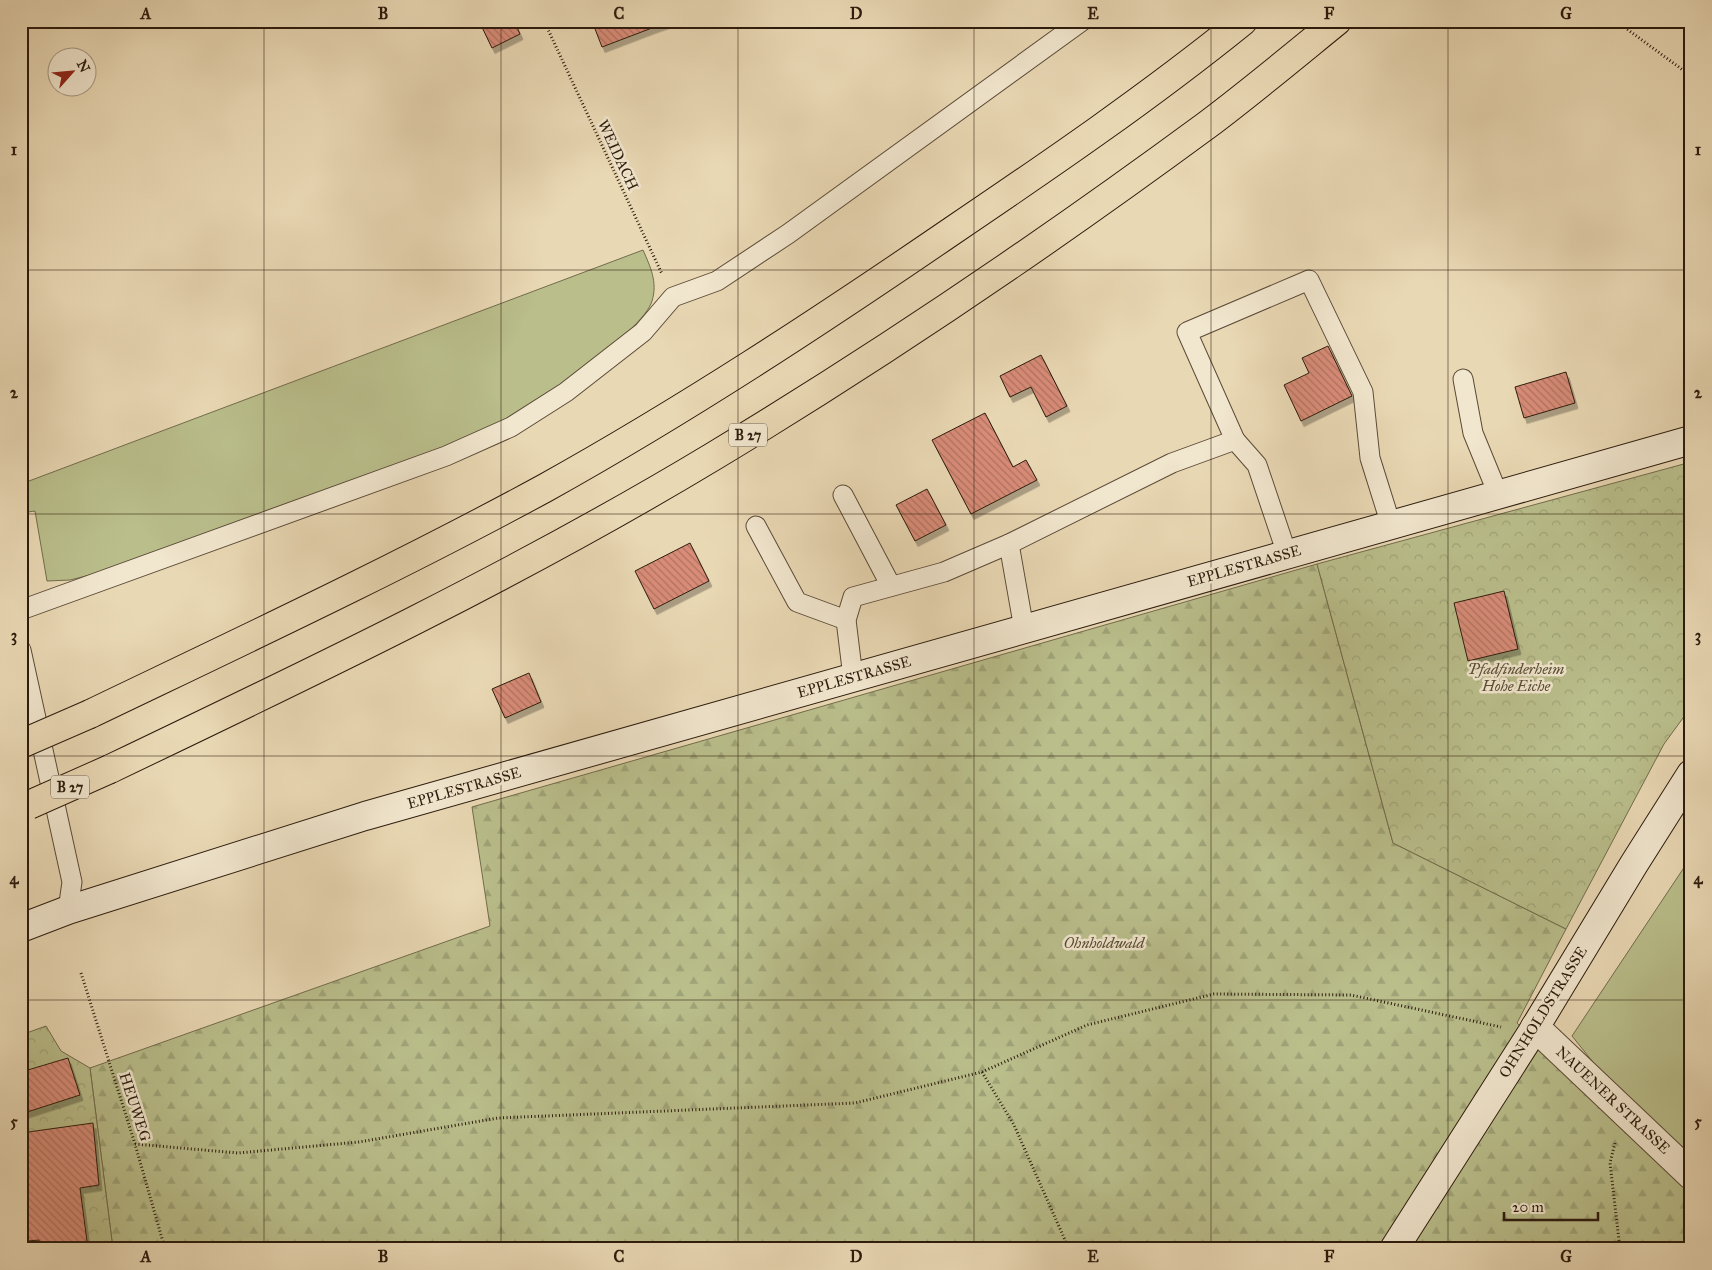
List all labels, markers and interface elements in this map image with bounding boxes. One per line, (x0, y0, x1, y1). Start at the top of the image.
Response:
text: A (140, 4, 152, 23)
text: B (378, 4, 388, 23)
text: C (614, 4, 625, 23)
text: D (850, 4, 863, 23)
text: E (1087, 4, 1099, 23)
text: F (1324, 4, 1335, 23)
text: G (1560, 4, 1572, 23)
north arrow (48, 48, 98, 98)
text: N (73, 57, 93, 76)
street label: WEIDACH (594, 117, 642, 193)
text: 1 (11, 140, 18, 159)
text: 1 (1695, 140, 1702, 159)
text: 2 (10, 383, 19, 402)
text: 2 (1694, 383, 1703, 402)
road number: B 27 (729, 424, 767, 446)
street label: EPPLESTRASSE (1185, 541, 1303, 591)
text: 3 (11, 626, 17, 646)
text: 3 (1695, 626, 1701, 646)
street label: EPPLESTRASSE (795, 652, 913, 702)
park label: Pfadfinderheim Hohe Eiche (1468, 660, 1564, 695)
street label: EPPLESTRASSE (405, 763, 523, 813)
road number: B 27 (51, 776, 89, 799)
text: 4 (10, 869, 20, 889)
text: 4 (1694, 869, 1704, 889)
park label: Ohnholdwald (1064, 934, 1146, 952)
street label: OHNHOLDSTRASSE (1495, 943, 1591, 1081)
street label: NAUENER STRASSE (1552, 1042, 1674, 1158)
street label: HEUWEG (115, 1070, 155, 1144)
text: 5 (10, 1112, 18, 1131)
text: 5 (1694, 1112, 1702, 1131)
scale bar (1504, 1190, 1598, 1222)
text: 20 m (1512, 1198, 1544, 1216)
text: A (140, 1247, 152, 1266)
text: B (378, 1247, 388, 1266)
text: C (614, 1247, 625, 1266)
text: D (850, 1247, 863, 1266)
text: E (1087, 1247, 1099, 1266)
text: F (1324, 1247, 1335, 1266)
text: G (1560, 1247, 1572, 1266)

